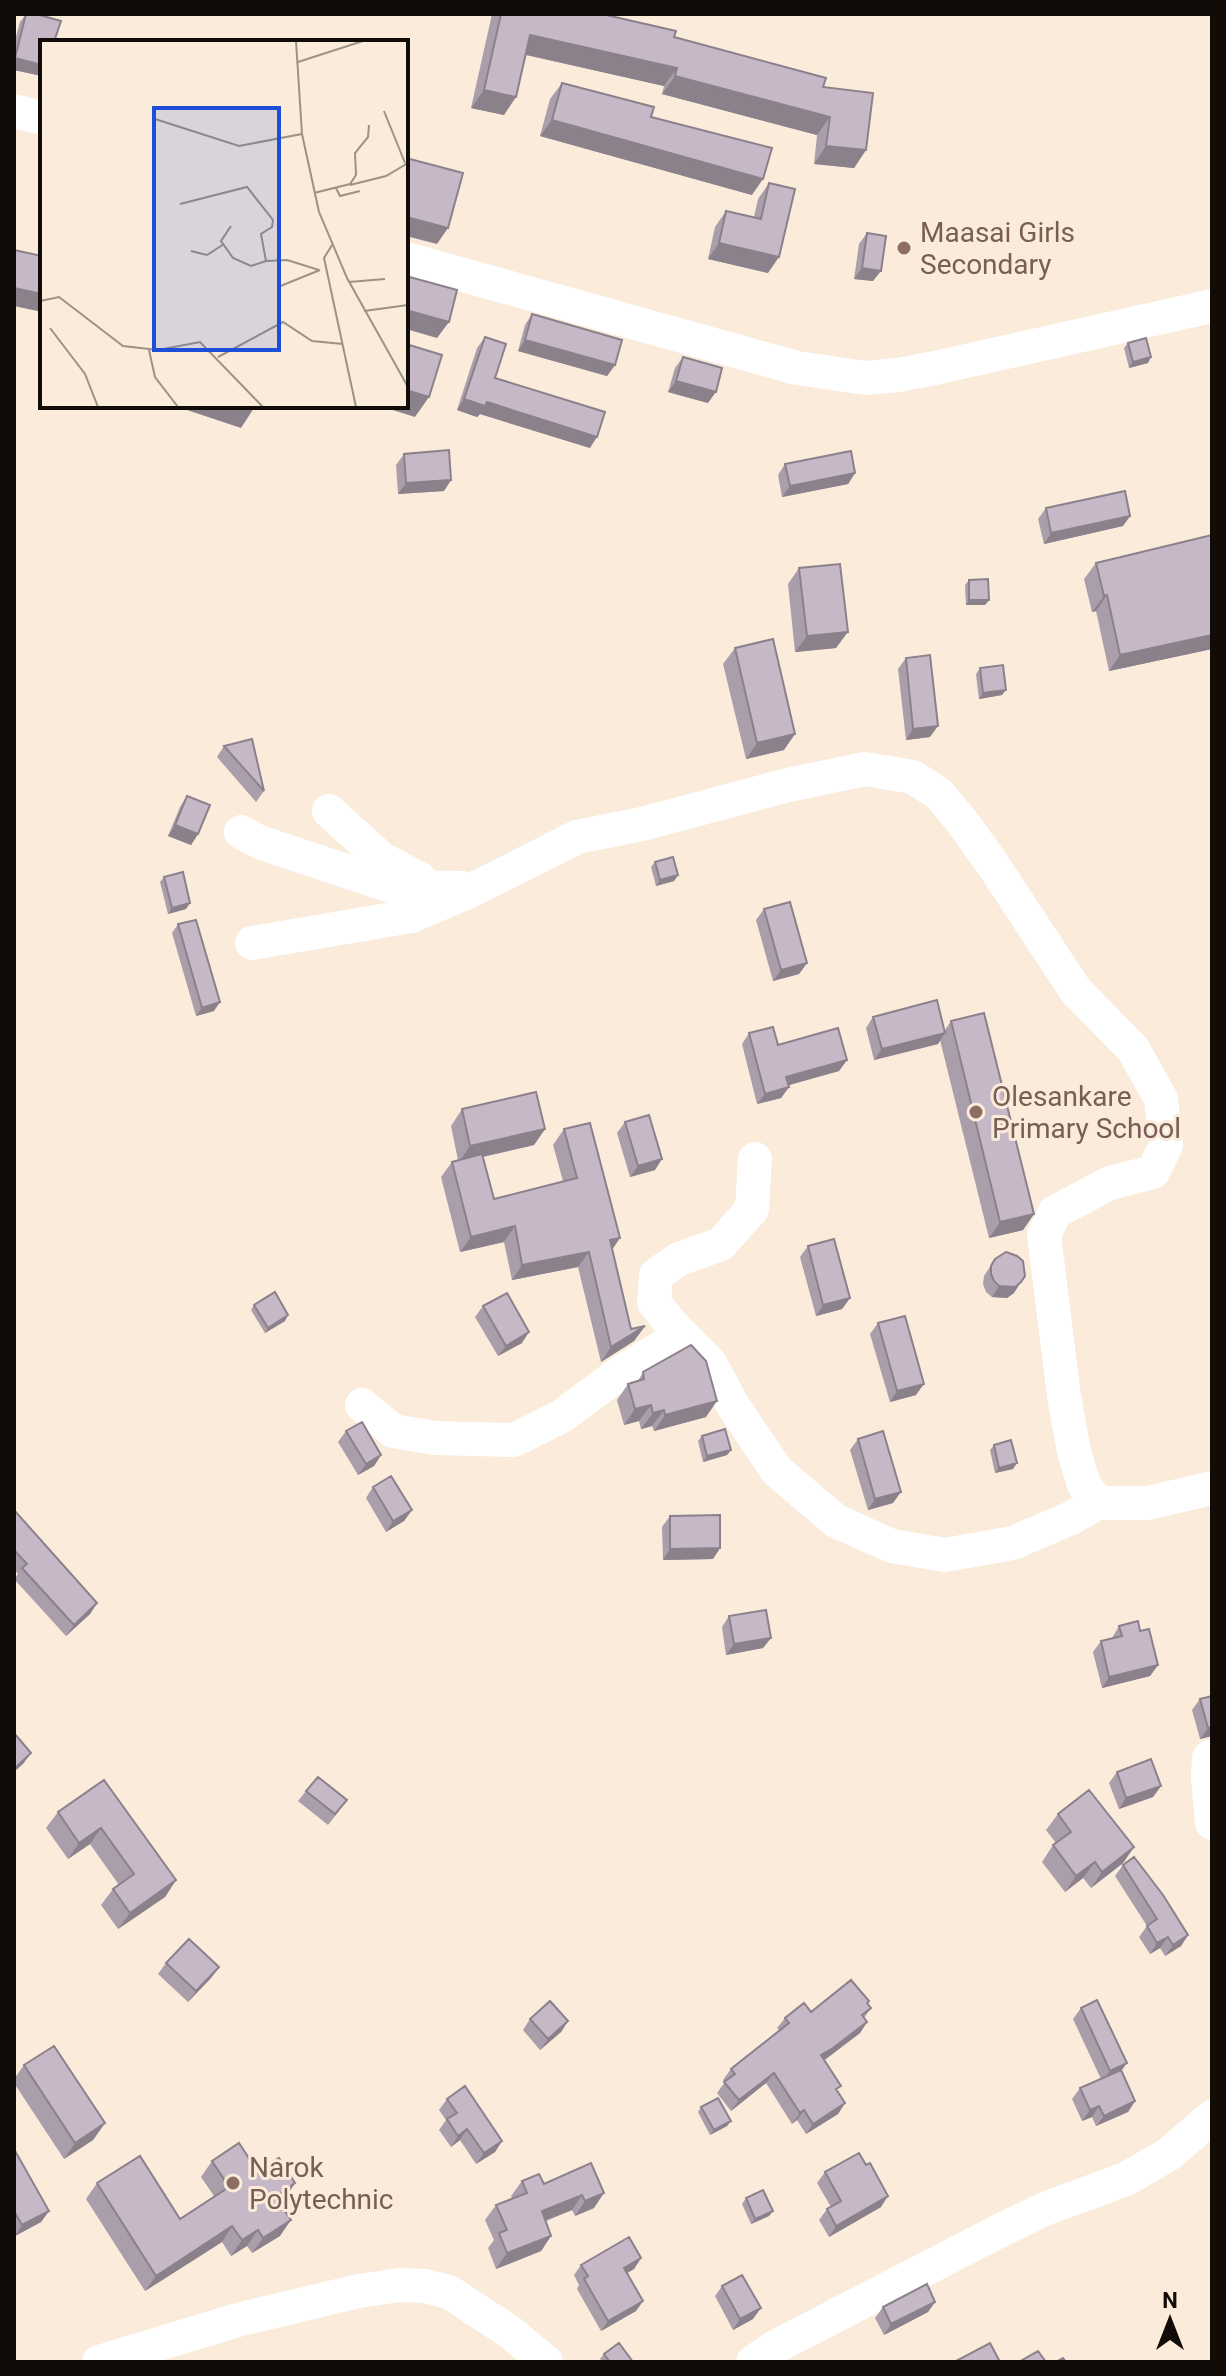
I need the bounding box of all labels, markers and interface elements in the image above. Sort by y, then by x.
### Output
inset map [40,40,408,408]
place label: Maasai Girls Secondary [920,216,1075,281]
marker: Maasai Girls Secondary [895,239,913,257]
place label: Olesankare Primary School [992,1080,1181,1145]
marker: Olesankare Primary School [967,1103,985,1121]
place label: Narok Polytechnic [249,2151,394,2216]
marker: Narok Polytechnic [224,2174,242,2192]
north arrow [1130,2280,1210,2360]
text: N [1162,2288,1178,2313]

